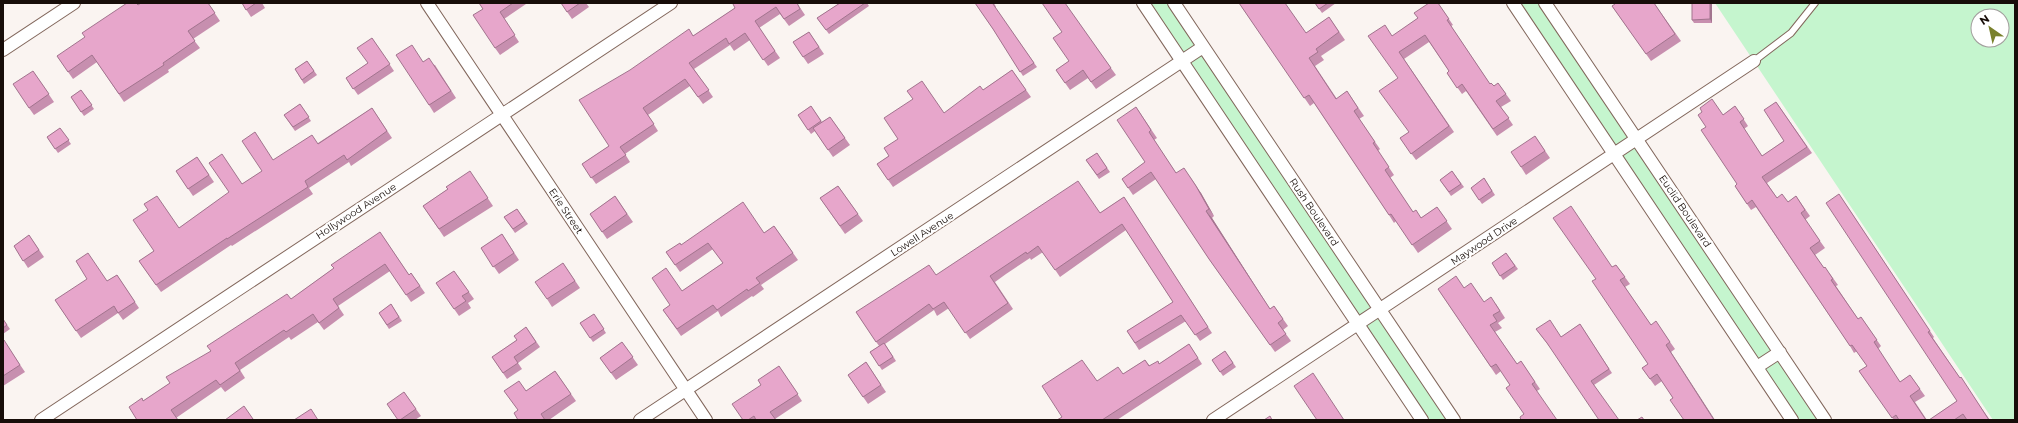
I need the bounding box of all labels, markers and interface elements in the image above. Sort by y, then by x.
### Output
north arrow [1970,8,2010,48]
text: N [1977,11,1992,28]
street label: Euclid Boulevard [1656,172,1714,250]
street label: Rush Boulevard [1286,176,1342,248]
street label: Hollywood Avenue [313,180,399,242]
street label: Erie Street [546,186,586,236]
street label: Lowell Avenue [888,209,956,259]
street label: Maywood Drive [1448,214,1520,268]

